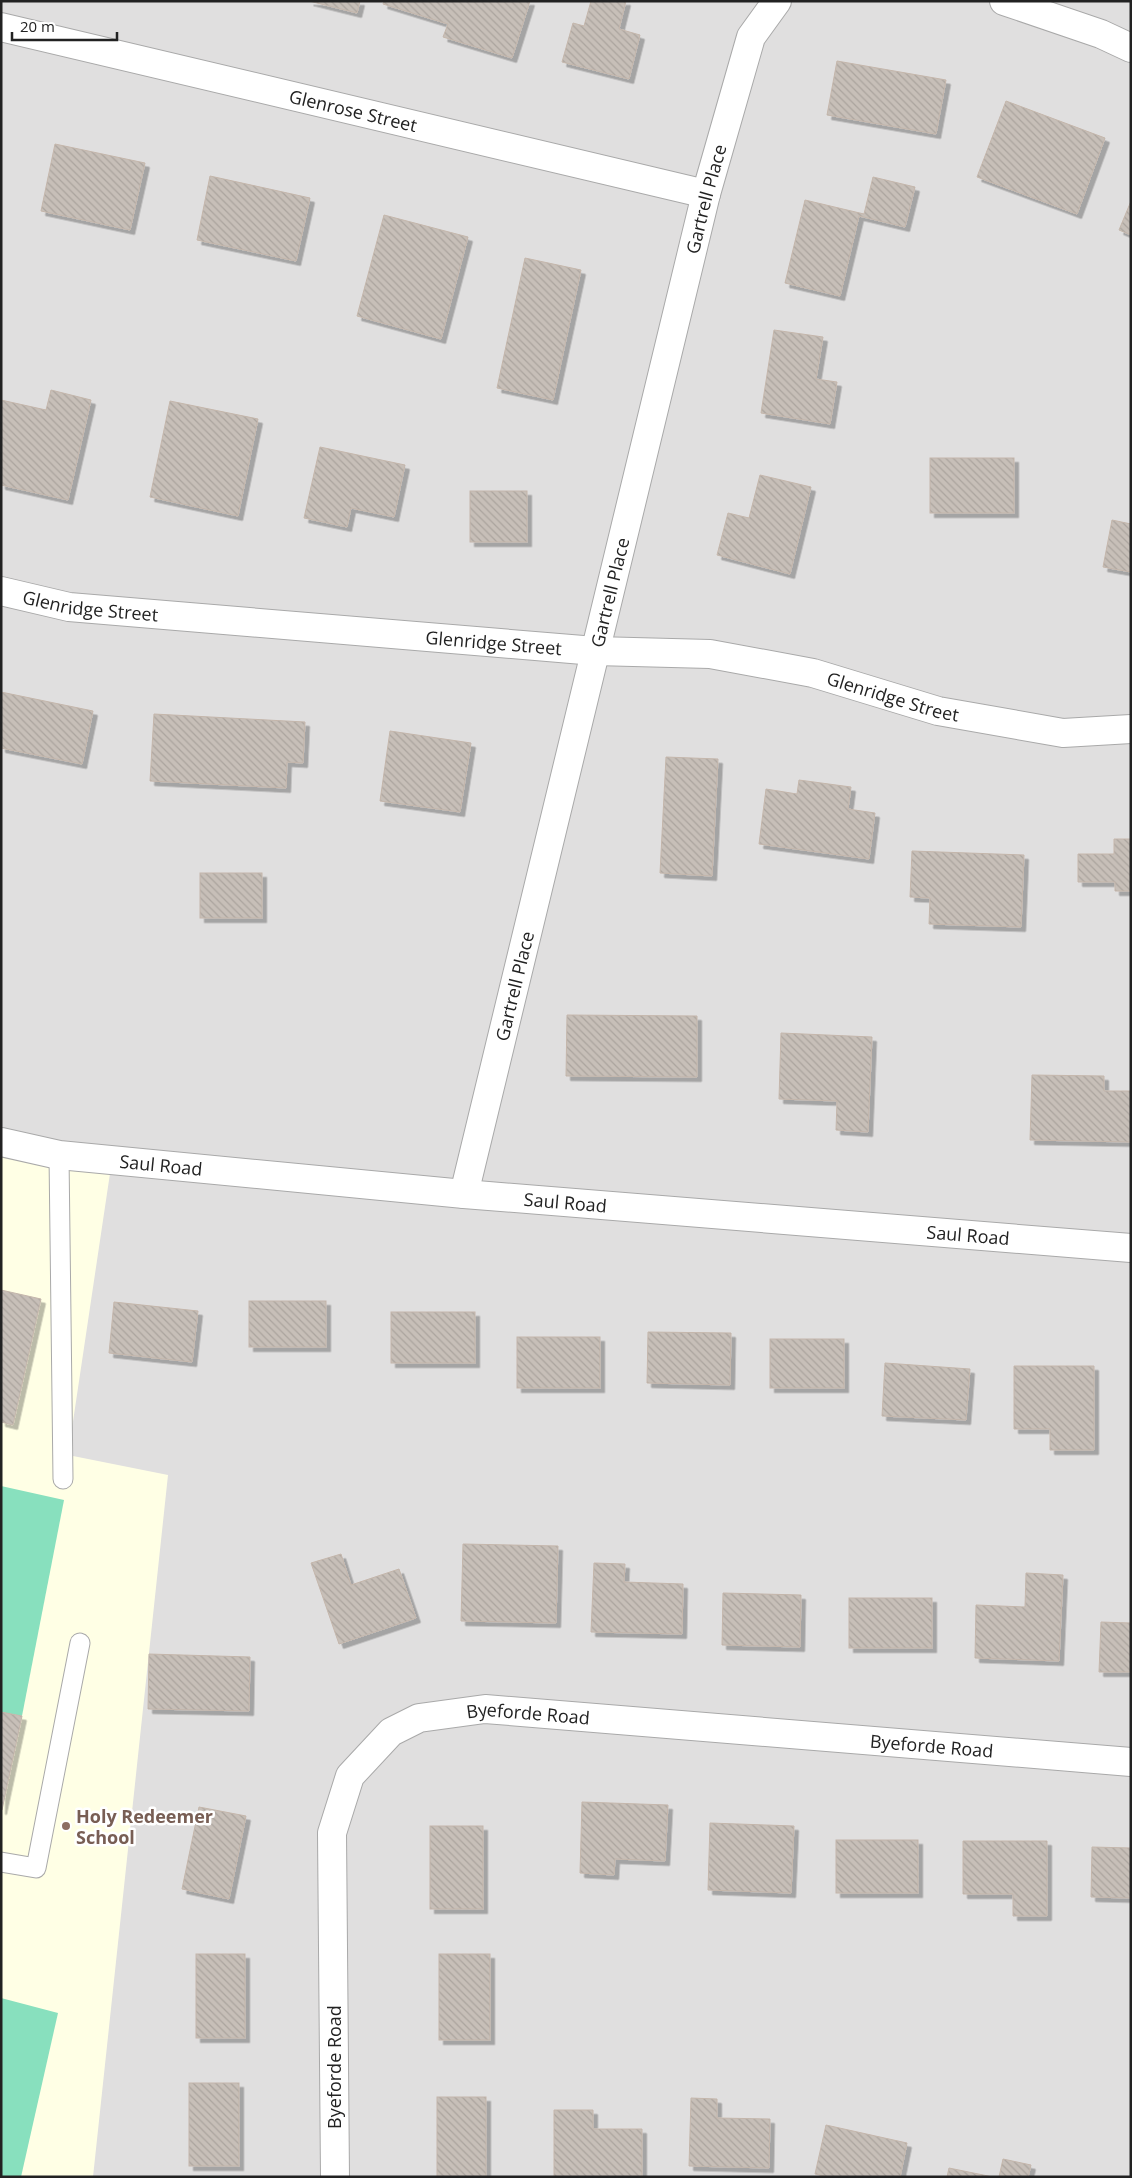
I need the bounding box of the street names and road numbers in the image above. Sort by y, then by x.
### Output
street label: Glenrose Street [287,84,420,137]
street label: Gartrell Place [680,141,732,256]
street label: Gartrell Place [585,535,634,650]
street label: Glenridge Street [20,585,159,626]
street label: Glenridge Street [425,625,563,660]
street label: Glenridge Street [824,666,961,726]
street label: Gartrell Place [489,929,539,1043]
street label: Saul Road [119,1149,204,1181]
street label: Saul Road [523,1187,608,1218]
street label: Saul Road [926,1219,1010,1250]
street label: Byeforde Road [465,1697,591,1730]
street label: Byeforde Road [869,1729,994,1763]
street label: Byeforde Road [322,2005,346,2129]

